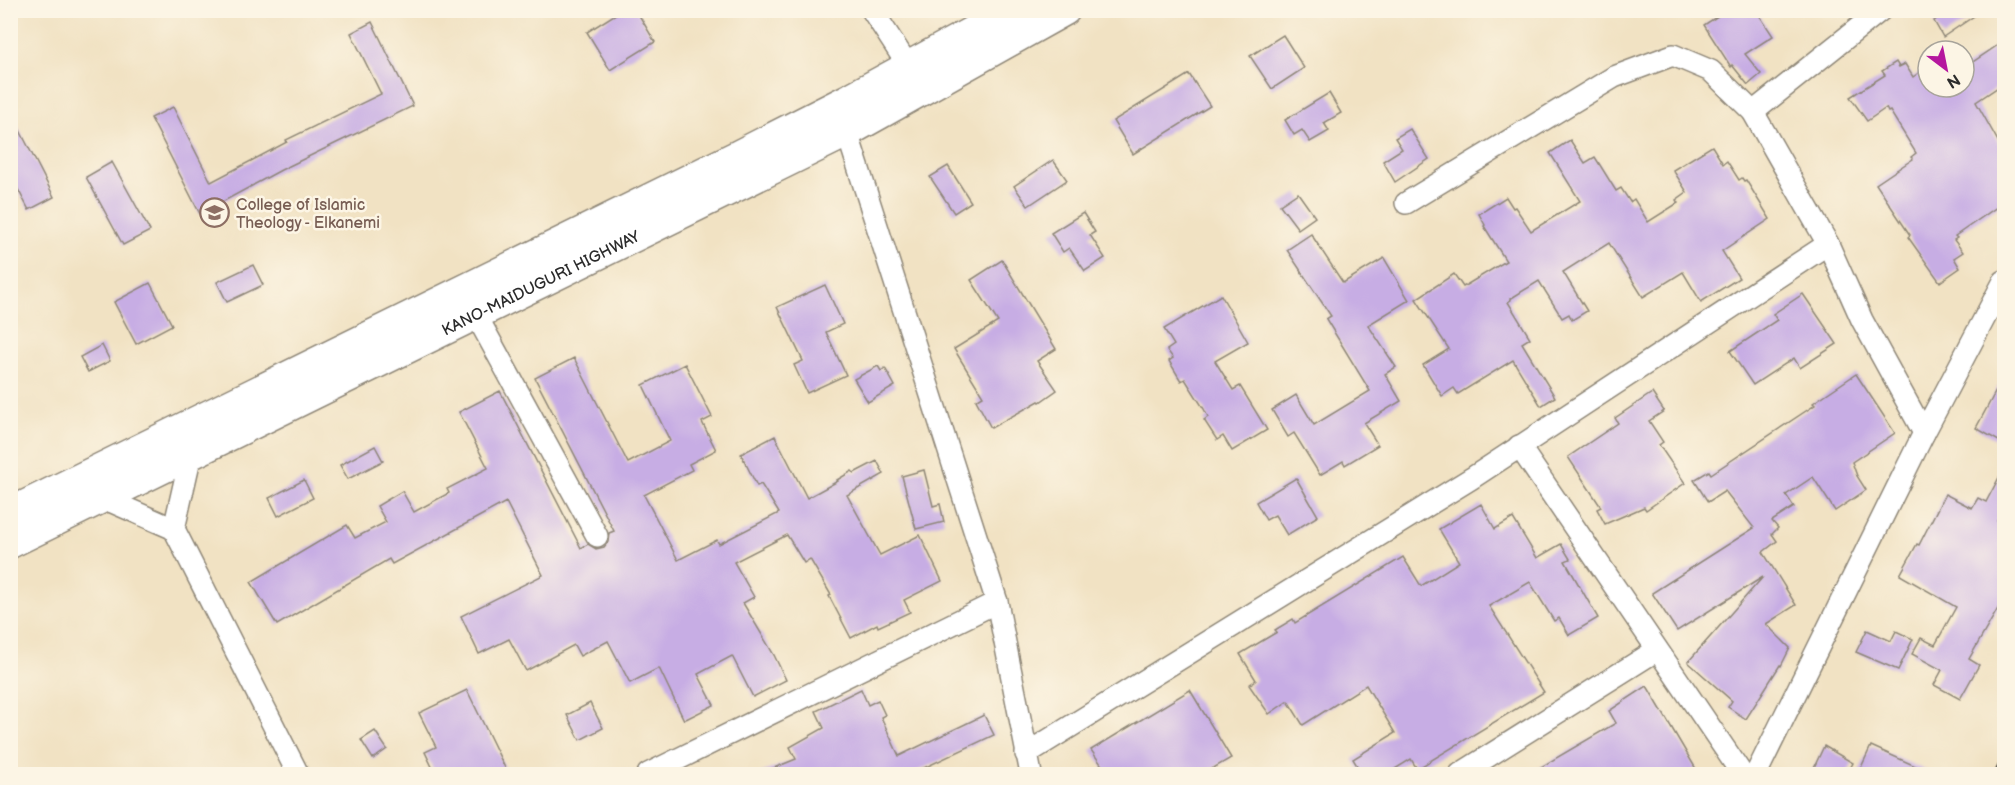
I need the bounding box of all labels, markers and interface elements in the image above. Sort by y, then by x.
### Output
north arrow [1916,39,1976,99]
text: N [1943,69,1963,92]
place label: College of Islamic Theology - Elkanemi [236,196,380,233]
school or university icon: College of Islamic Theology - Elkanemi [199,197,231,229]
street label: KANO-MAIDUGURI HIGHWAY [439,227,644,340]

